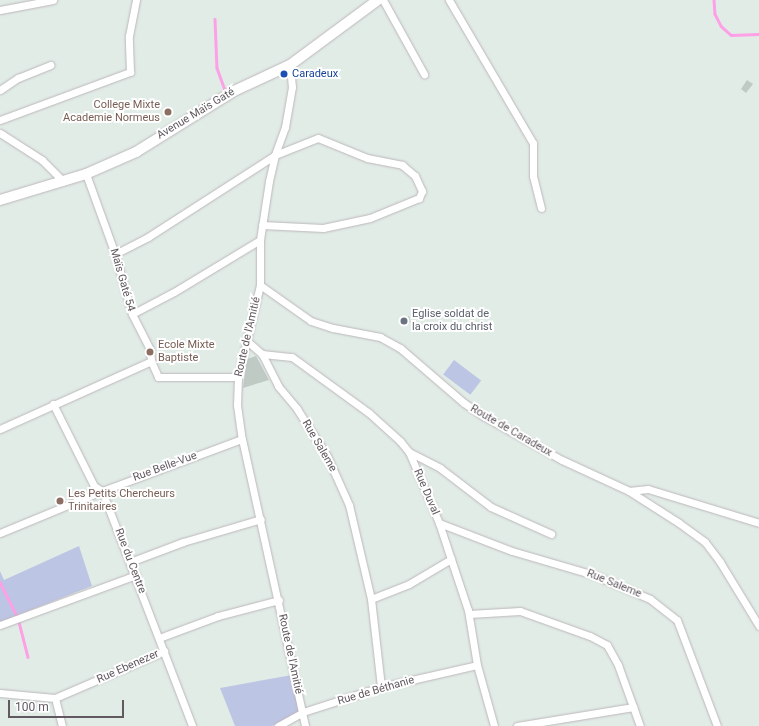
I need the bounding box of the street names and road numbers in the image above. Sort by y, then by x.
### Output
street label: Avenue Maïs Gaté [155,86,237,142]
street label: Maïs Gaté 54 [107,247,137,313]
street label: Route de l'Amitié [232,296,264,378]
street label: Route de Caradeux [468,402,554,460]
street label: Rue Saleme [299,418,339,474]
street label: Rue Belle-Vue [131,449,199,485]
street label: Rue Duval [410,467,442,517]
street label: Rue du Centre [112,527,148,595]
street label: Rue Saleme [585,567,643,601]
street label: Route de l'Amitié [275,613,305,695]
street label: Rue Ebenezer [95,647,161,687]
street label: Rue de Béthanie [336,674,416,708]

